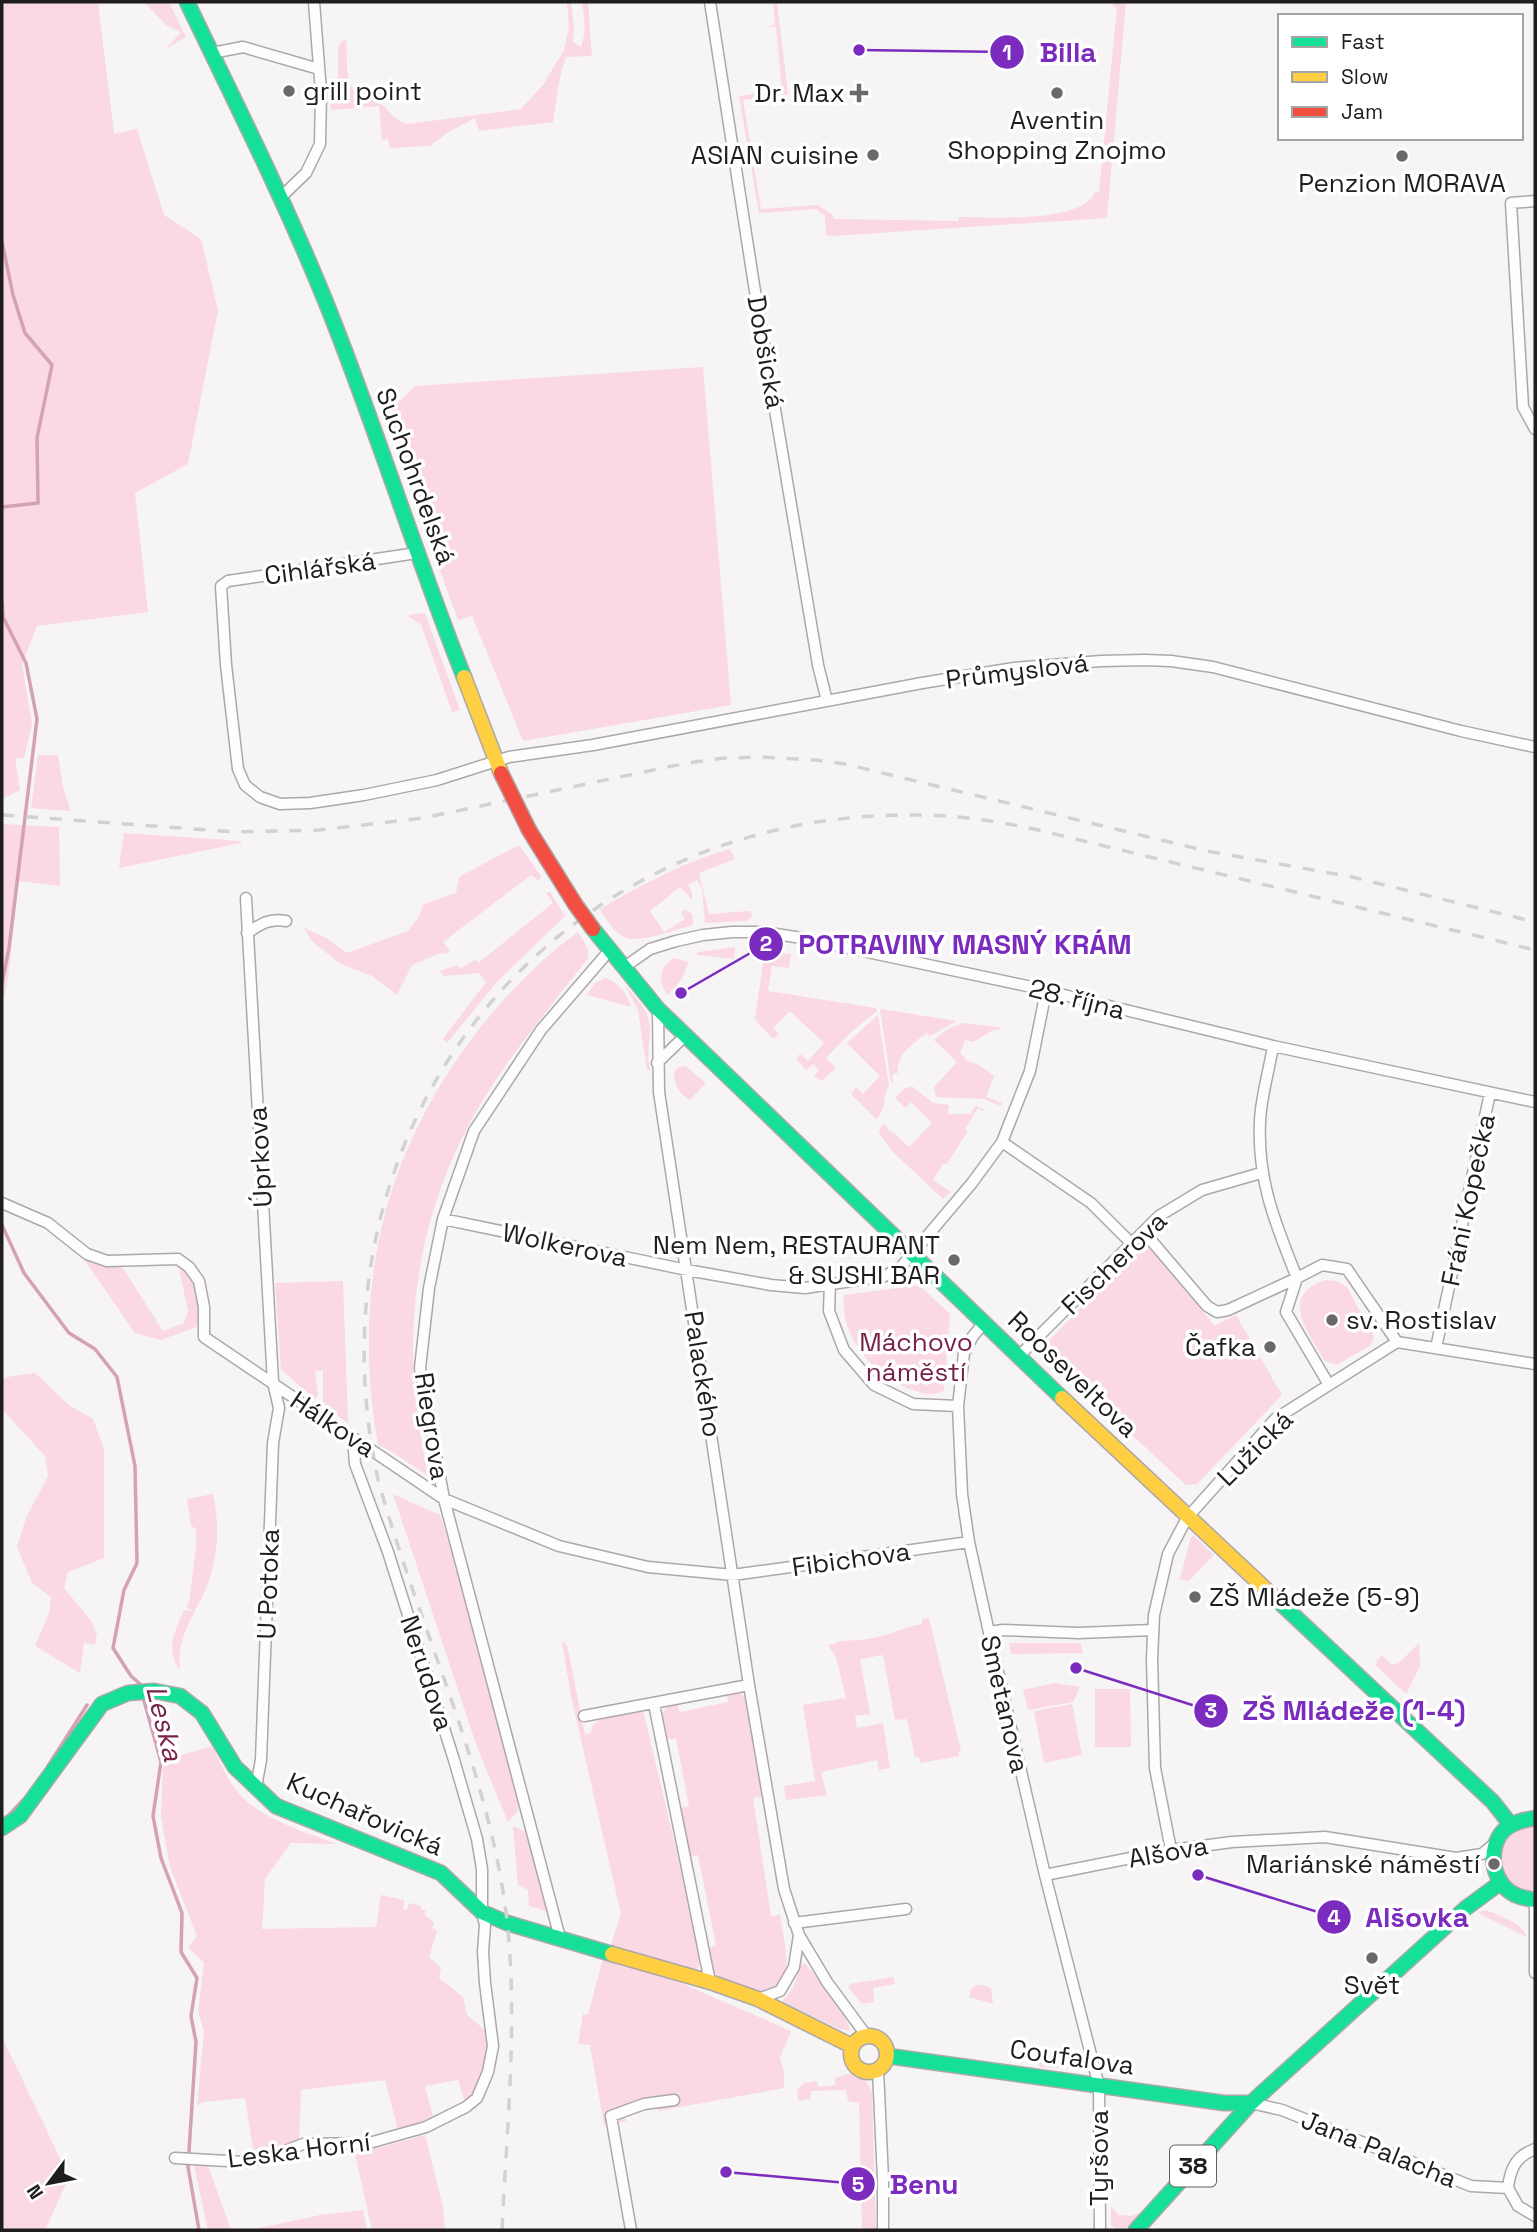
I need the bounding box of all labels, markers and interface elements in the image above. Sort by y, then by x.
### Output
legend [1278,14,1523,140]
callout: Billa [990,28,1110,77]
text: Fast [1341,28,1385,55]
text: Billa [1039,34,1097,70]
text: 1 [1002,39,1012,66]
text: Slow [1341,63,1389,90]
place label: grill point [303,74,422,108]
place label: Dr. Max [754,76,845,110]
marker: grill point [281,83,297,99]
marker: Dr. Max [851,85,867,101]
marker: Aventin Shopping Znojmo [1049,85,1065,101]
text: Jam [1341,98,1383,125]
place label: Aventin Shopping Znojmo [948,103,1166,167]
place label: ASIAN cuisine [691,138,859,172]
marker: ASIAN cuisine [865,147,881,163]
marker: Penzion MORAVA [1394,148,1410,164]
place label: Penzion MORAVA [1298,166,1506,200]
street label: Dobšická [739,293,793,411]
street label: Suchohrdelská [368,383,464,569]
street label: Cihlářská [262,543,378,593]
street label: Průmyslová [944,645,1090,697]
callout: POTRAVINY MASNÝ KRÁM [749,919,1146,968]
text: POTRAVINY MASNÝ KRÁM [798,926,1132,962]
text: 2 [760,930,772,957]
street label: 28. října [1025,971,1129,1027]
street label: Úprkova [240,1106,280,1208]
street label: Fráni Kopečka [1433,1111,1503,1289]
street label: Fischerova [1054,1204,1174,1322]
street label: Wolkerova [499,1215,631,1275]
place label: Nem Nem, RESTAURANT & SUSHI BAR [653,1228,940,1292]
marker: Nem Nem, RESTAURANT & SUSHI BAR [946,1252,962,1268]
street label: Rooseveltova [1001,1303,1145,1445]
place label: sv. Rostislav [1346,1303,1497,1337]
street label: Palackého [676,1308,730,1440]
marker: sv. Rostislav [1324,1312,1340,1328]
park label: Máchovo náměstí [859,1325,973,1389]
place label: Čafka [1185,1330,1256,1364]
marker: Čafka [1262,1339,1278,1355]
street label: Riegrova [407,1370,457,1482]
street label: Hálkova [284,1383,382,1465]
street label: Lužická [1210,1403,1300,1493]
street label: U Potoka [249,1528,287,1640]
street label: Fibichova [790,1534,912,1584]
place label: ZŠ Mládeže (5-9) [1209,1580,1419,1614]
marker: ZŠ Mládeže (5-9) [1187,1589,1203,1605]
street label: Nerudova [392,1611,462,1735]
street label: Smetanova [973,1632,1037,1776]
water label: Leska [138,1681,192,1766]
callout: ZŠ Mládeže (1-4) [1193,1686,1480,1735]
text: ZŠ Mládeže (1-4) [1242,1692,1466,1728]
text: 3 [1205,1697,1217,1724]
street label: Kuchařovická [282,1764,448,1864]
street label: Alšova [1125,1828,1211,1876]
place label: Mariánské náměstí [1246,1847,1481,1881]
marker: Mariánské náměstí [1486,1856,1502,1872]
callout: Alšovka [1316,1893,1483,1942]
text: Alšovka [1365,1899,1469,1935]
text: 4 [1327,1904,1341,1931]
marker: Svět [1364,1950,1380,1966]
place label: Svět [1344,1968,1400,2002]
street label: Coufalova [1008,2031,1136,2083]
street label: Jana Palacha [1296,2102,1462,2196]
street label: Tyršova [1082,2110,1116,2206]
street label: Leska Horní [226,2124,373,2176]
road number: 38 [1170,2146,1216,2186]
north arrow [14,2148,84,2218]
callout: Benu [841,2160,973,2209]
text: Benu [889,2166,959,2202]
text: 5 [852,2171,864,2198]
text: N [21,2180,49,2204]

